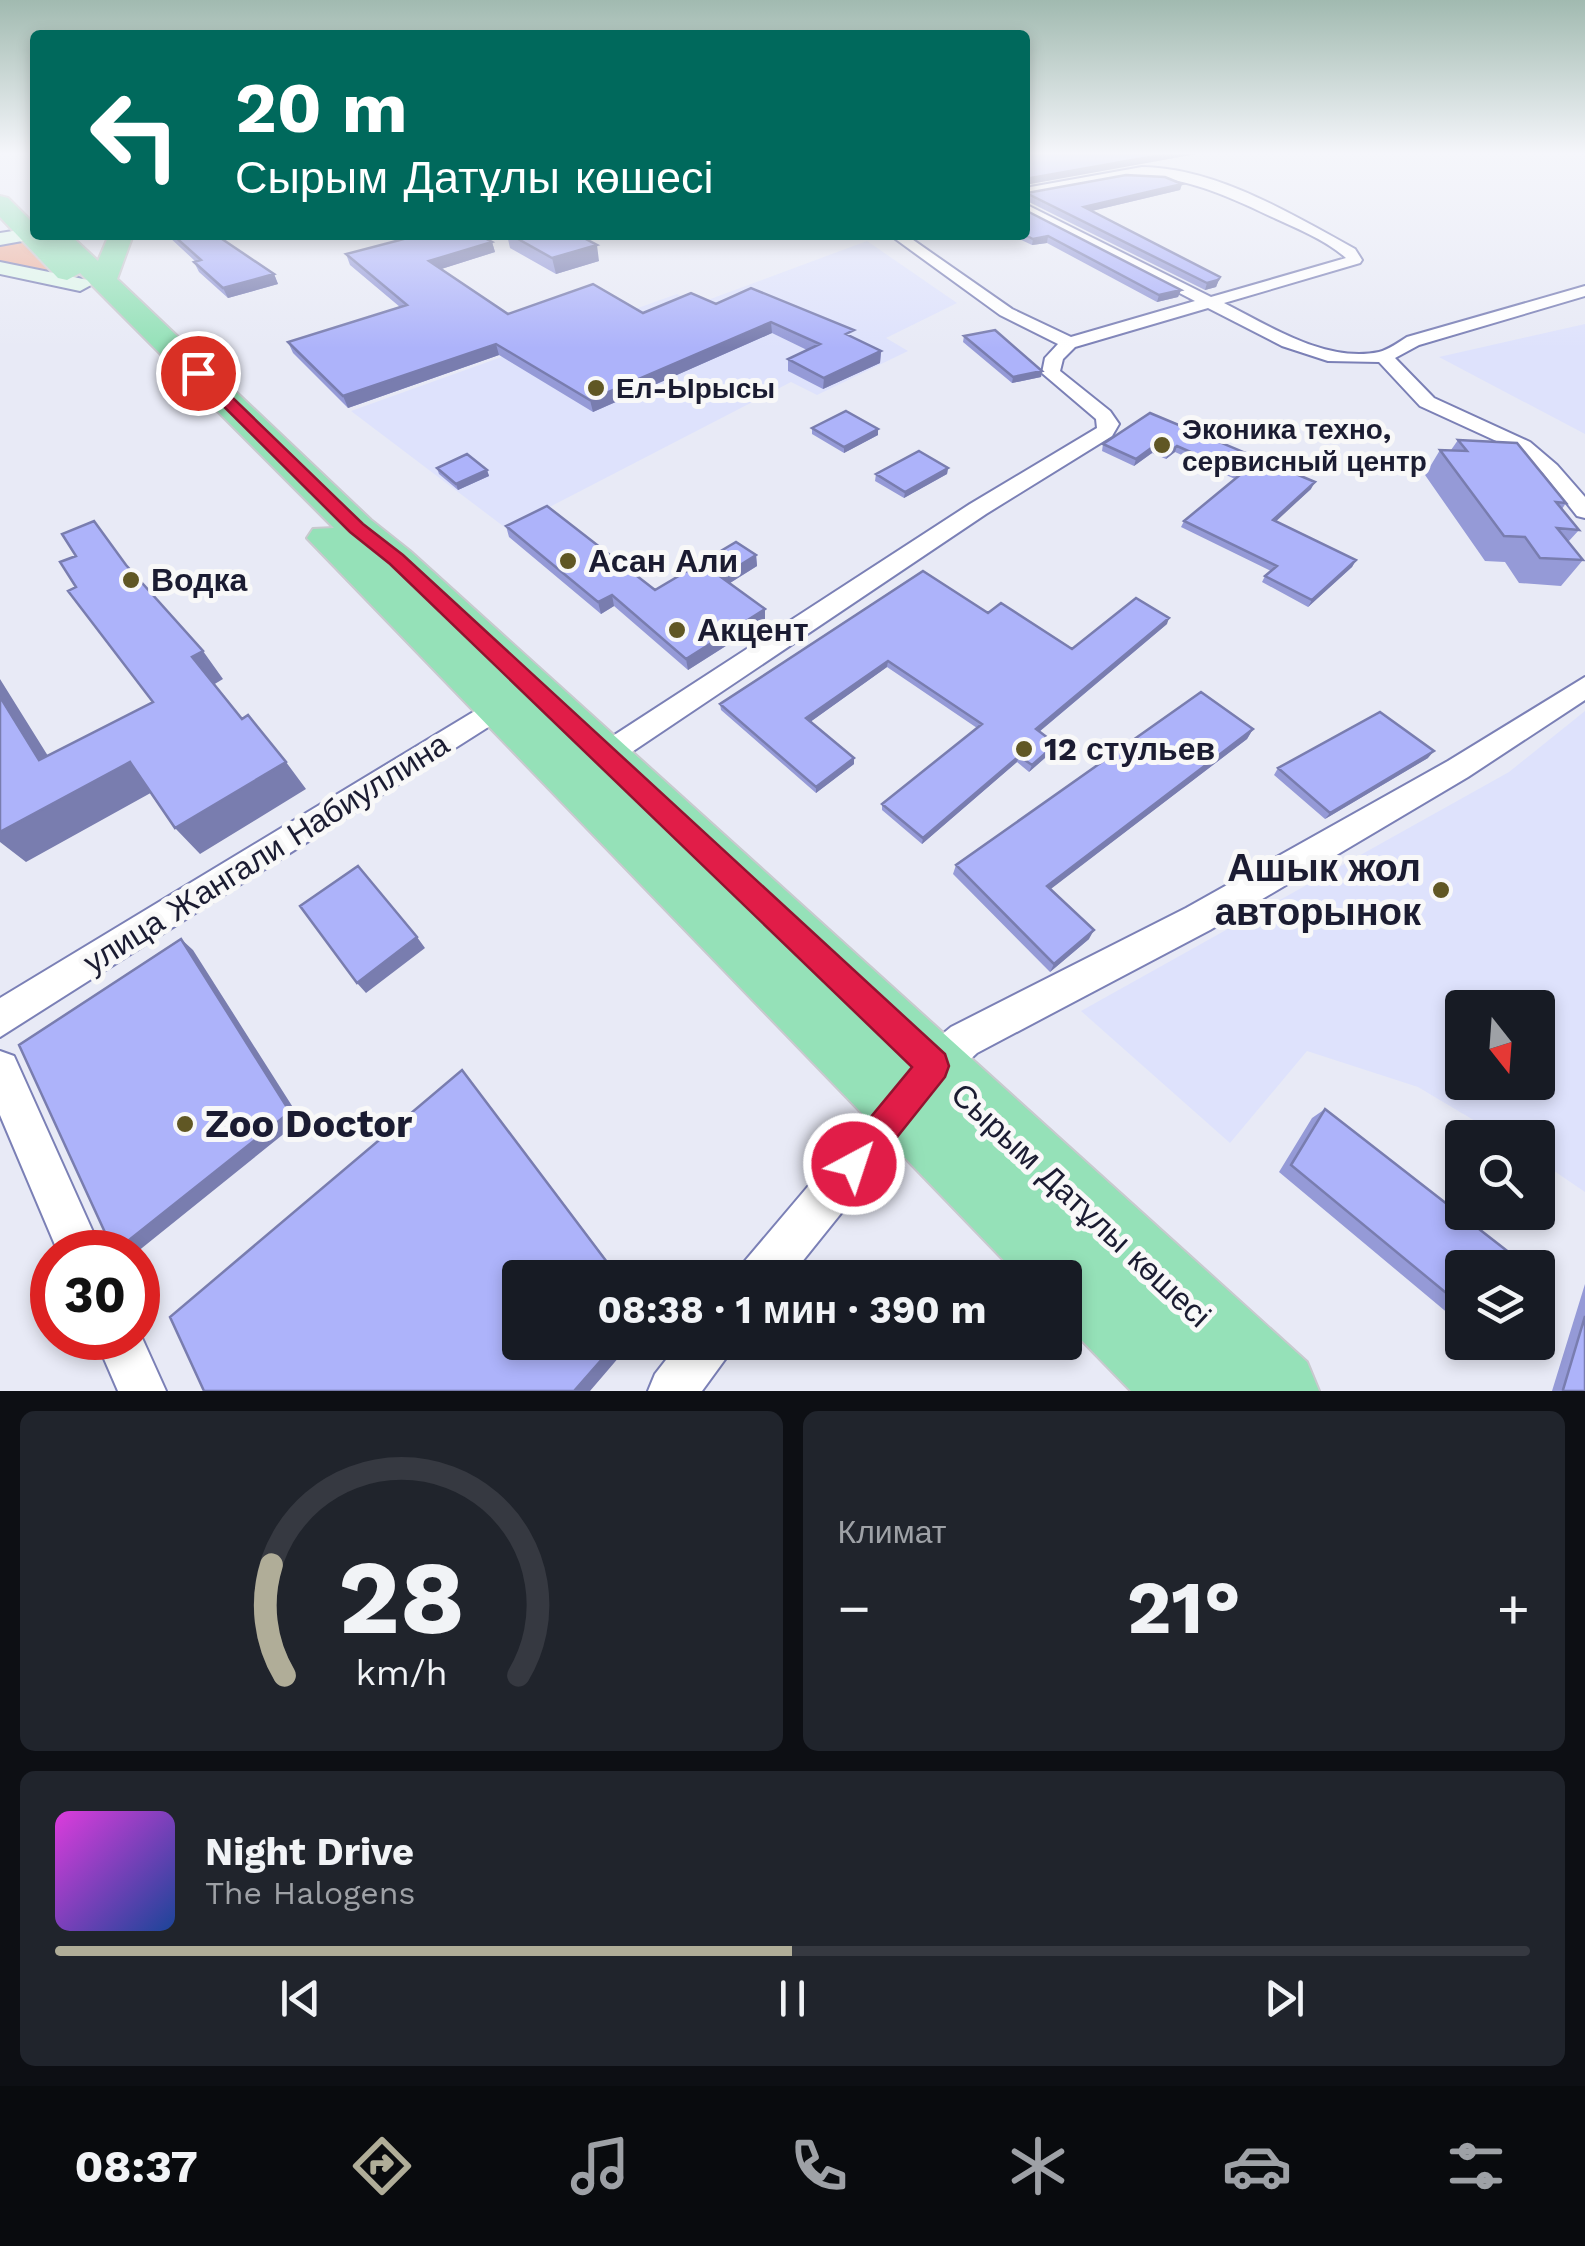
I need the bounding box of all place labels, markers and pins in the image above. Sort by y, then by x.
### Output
pin [156,331,241,416]
place label: Ел-Ырысы [616,372,775,405]
marker: Ел-Ырысы [585,377,607,399]
place label: Эконика техно, сервисный центр [1182,413,1427,478]
marker: Эконика техно, сервисный центр [1151,434,1173,456]
place label: Асан Али [588,542,738,580]
marker: Асан Али [557,550,579,572]
place label: Водка [151,561,248,599]
marker: Водка [120,569,142,591]
place label: Акцент [697,611,809,649]
marker: Акцент [666,619,688,641]
place label: 12 стульев [1044,730,1215,768]
marker: 12 стульев [1013,738,1035,760]
place label: Ашык жол авторынок [1215,846,1422,934]
marker: Ашык жол авторынок [1430,879,1452,901]
place label: Zoo Doctor [205,1102,413,1146]
marker: Zoo Doctor [174,1113,196,1135]

